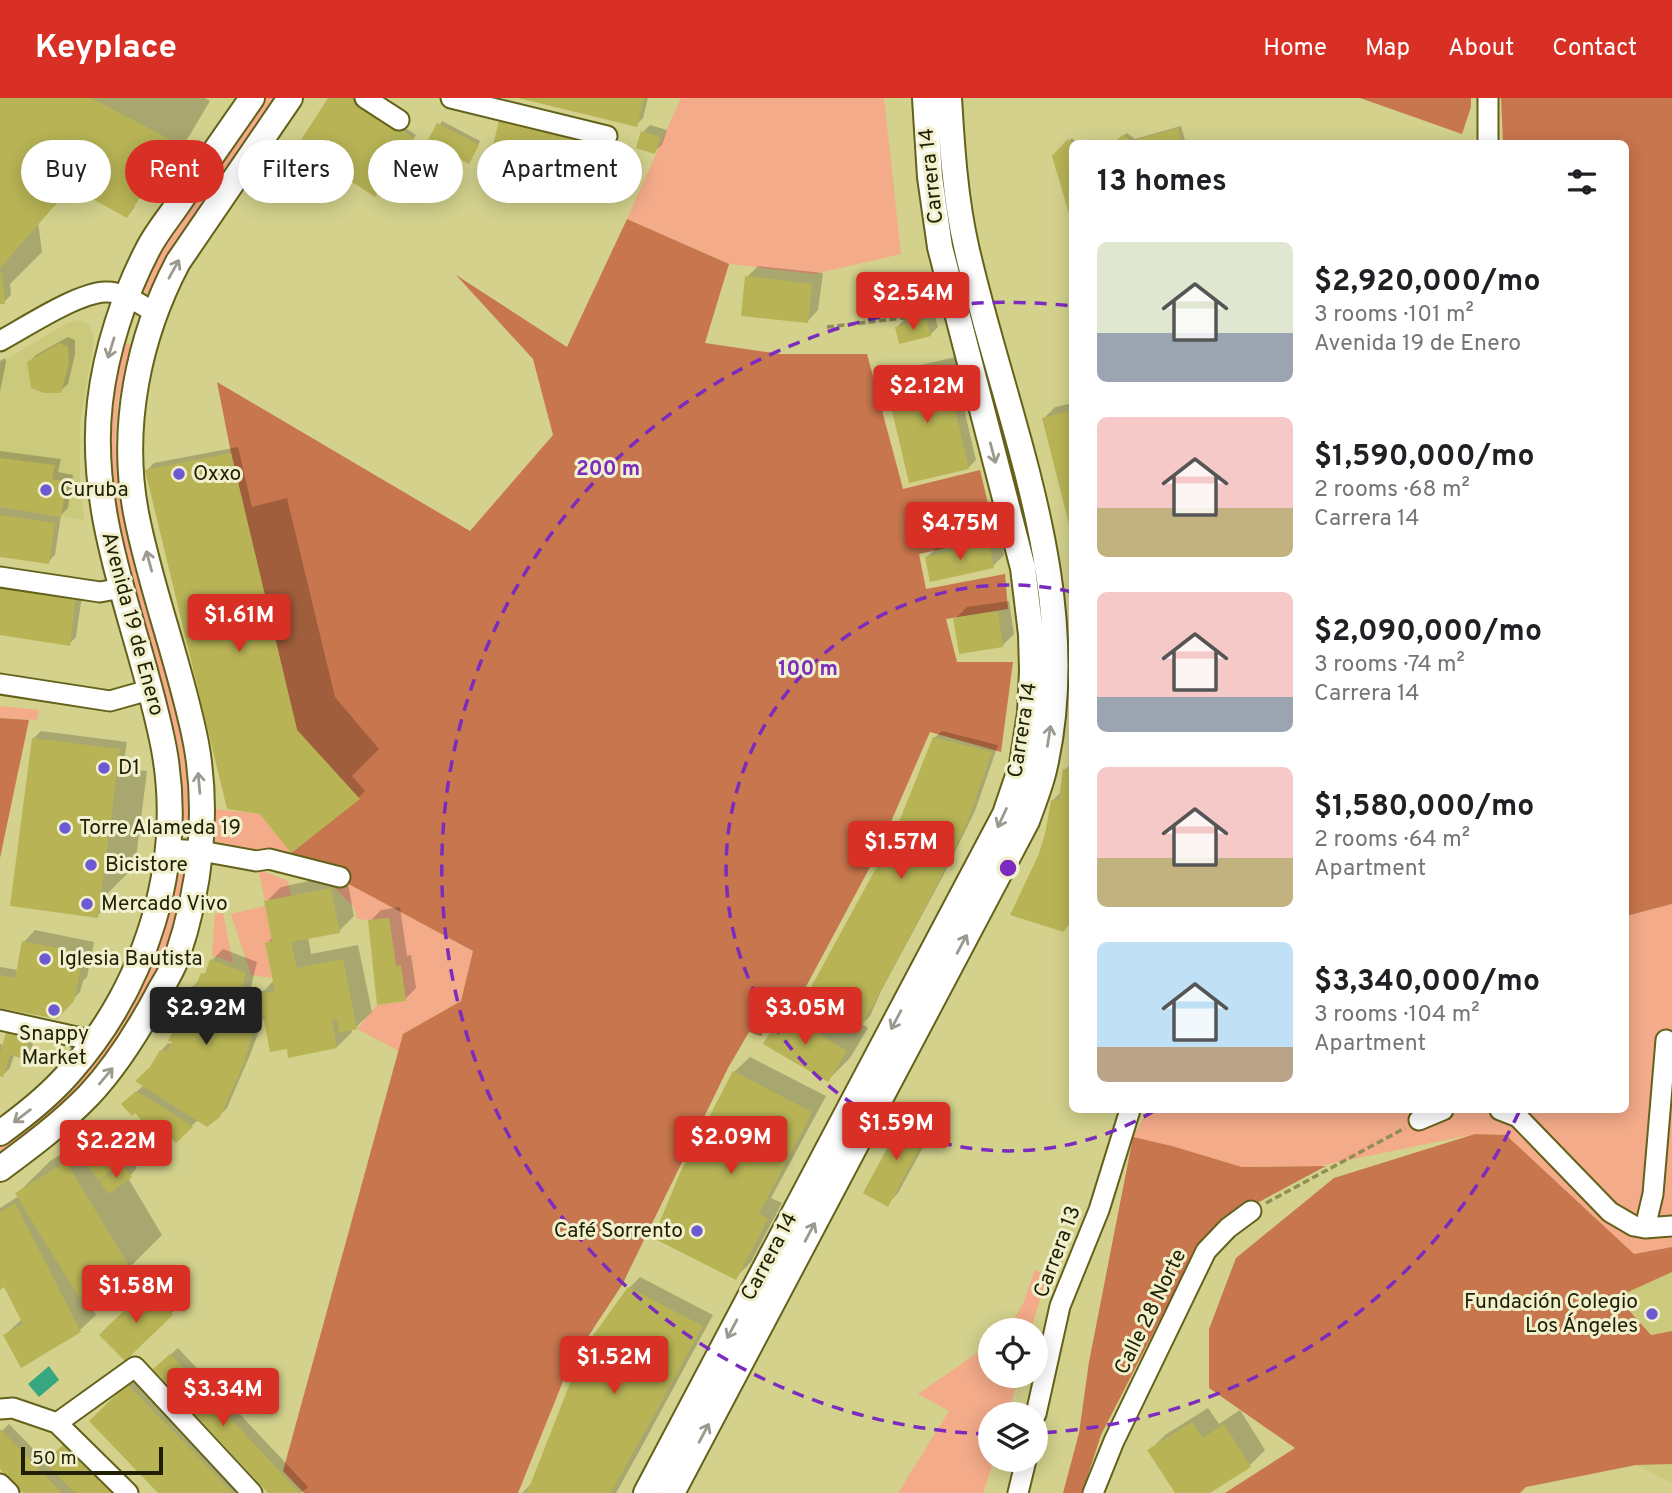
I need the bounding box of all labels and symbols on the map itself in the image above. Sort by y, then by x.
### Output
street label: Carrera 14 [914,127,950,225]
one-way arrow [167,260,181,280]
pin: $2.54M [856,272,970,332]
one-way arrow [104,337,117,359]
pin: $2.12M [870,366,984,425]
one-way arrow [987,441,1000,463]
text: 200 m [576,456,640,483]
place label: Oxxo [193,461,241,488]
marker: Oxxo [171,466,187,482]
place label: Curuba [60,477,128,504]
marker: Curuba [38,482,54,498]
pin: $4.75M [903,503,1017,562]
street label: Avenida 19 de Enero [94,529,170,719]
one-way arrow [142,550,155,573]
pin: $1.61M [182,594,296,654]
text: 100 m [778,656,838,683]
street label: Carrera 14 [1002,680,1044,780]
one-way arrow [1043,725,1056,747]
place label: D1 [118,755,140,782]
marker: D1 [96,760,112,776]
one-way arrow [193,772,206,794]
one-way arrow [995,807,1008,828]
place label: Torre Alameda 19 [79,815,241,842]
marker: Torre Alameda 19 [57,820,73,836]
pin: $1.57M [844,822,958,881]
place label: Bicistore [105,852,188,879]
centre of rings [996,856,1020,880]
marker: Bicistore [83,857,99,873]
place label: Mercado Vivo [101,891,228,918]
marker: Mercado Vivo [79,896,95,912]
one-way arrow [956,934,969,955]
place label: Iglesia Bautista [59,946,203,973]
marker: Iglesia Bautista [37,951,53,967]
pin: $2.92M [149,988,263,1047]
pin: $3.05M [748,988,862,1047]
marker: Snappy Market [46,1002,62,1018]
one-way arrow [889,1009,903,1029]
place label: Snappy Market [19,1021,89,1072]
one-way arrow [98,1067,114,1085]
pin: $1.59M [839,1102,953,1162]
one-way arrow [14,1109,32,1124]
pin: $2.09M [674,1116,788,1176]
pin: $2.22M [59,1121,173,1180]
street label: Carrera 13 [1028,1202,1088,1302]
street label: Carrera 14 [735,1208,805,1306]
place label: Café Sorrento [554,1218,683,1245]
one-way arrow [803,1222,817,1242]
marker: Café Sorrento [689,1223,705,1239]
street label: Calle 28 Norte [1109,1245,1193,1379]
pin: $1.58M [79,1266,193,1325]
place label: Fundación Colegio Los Ángeles [1464,1289,1638,1340]
marker: Fundación Colegio Los Ángeles [1644,1306,1660,1322]
one-way arrow [725,1318,739,1339]
pin: $1.52M [557,1336,671,1396]
pin: $3.34M [166,1368,280,1428]
one-way arrow [697,1423,711,1443]
scale bar [21,1444,163,1476]

